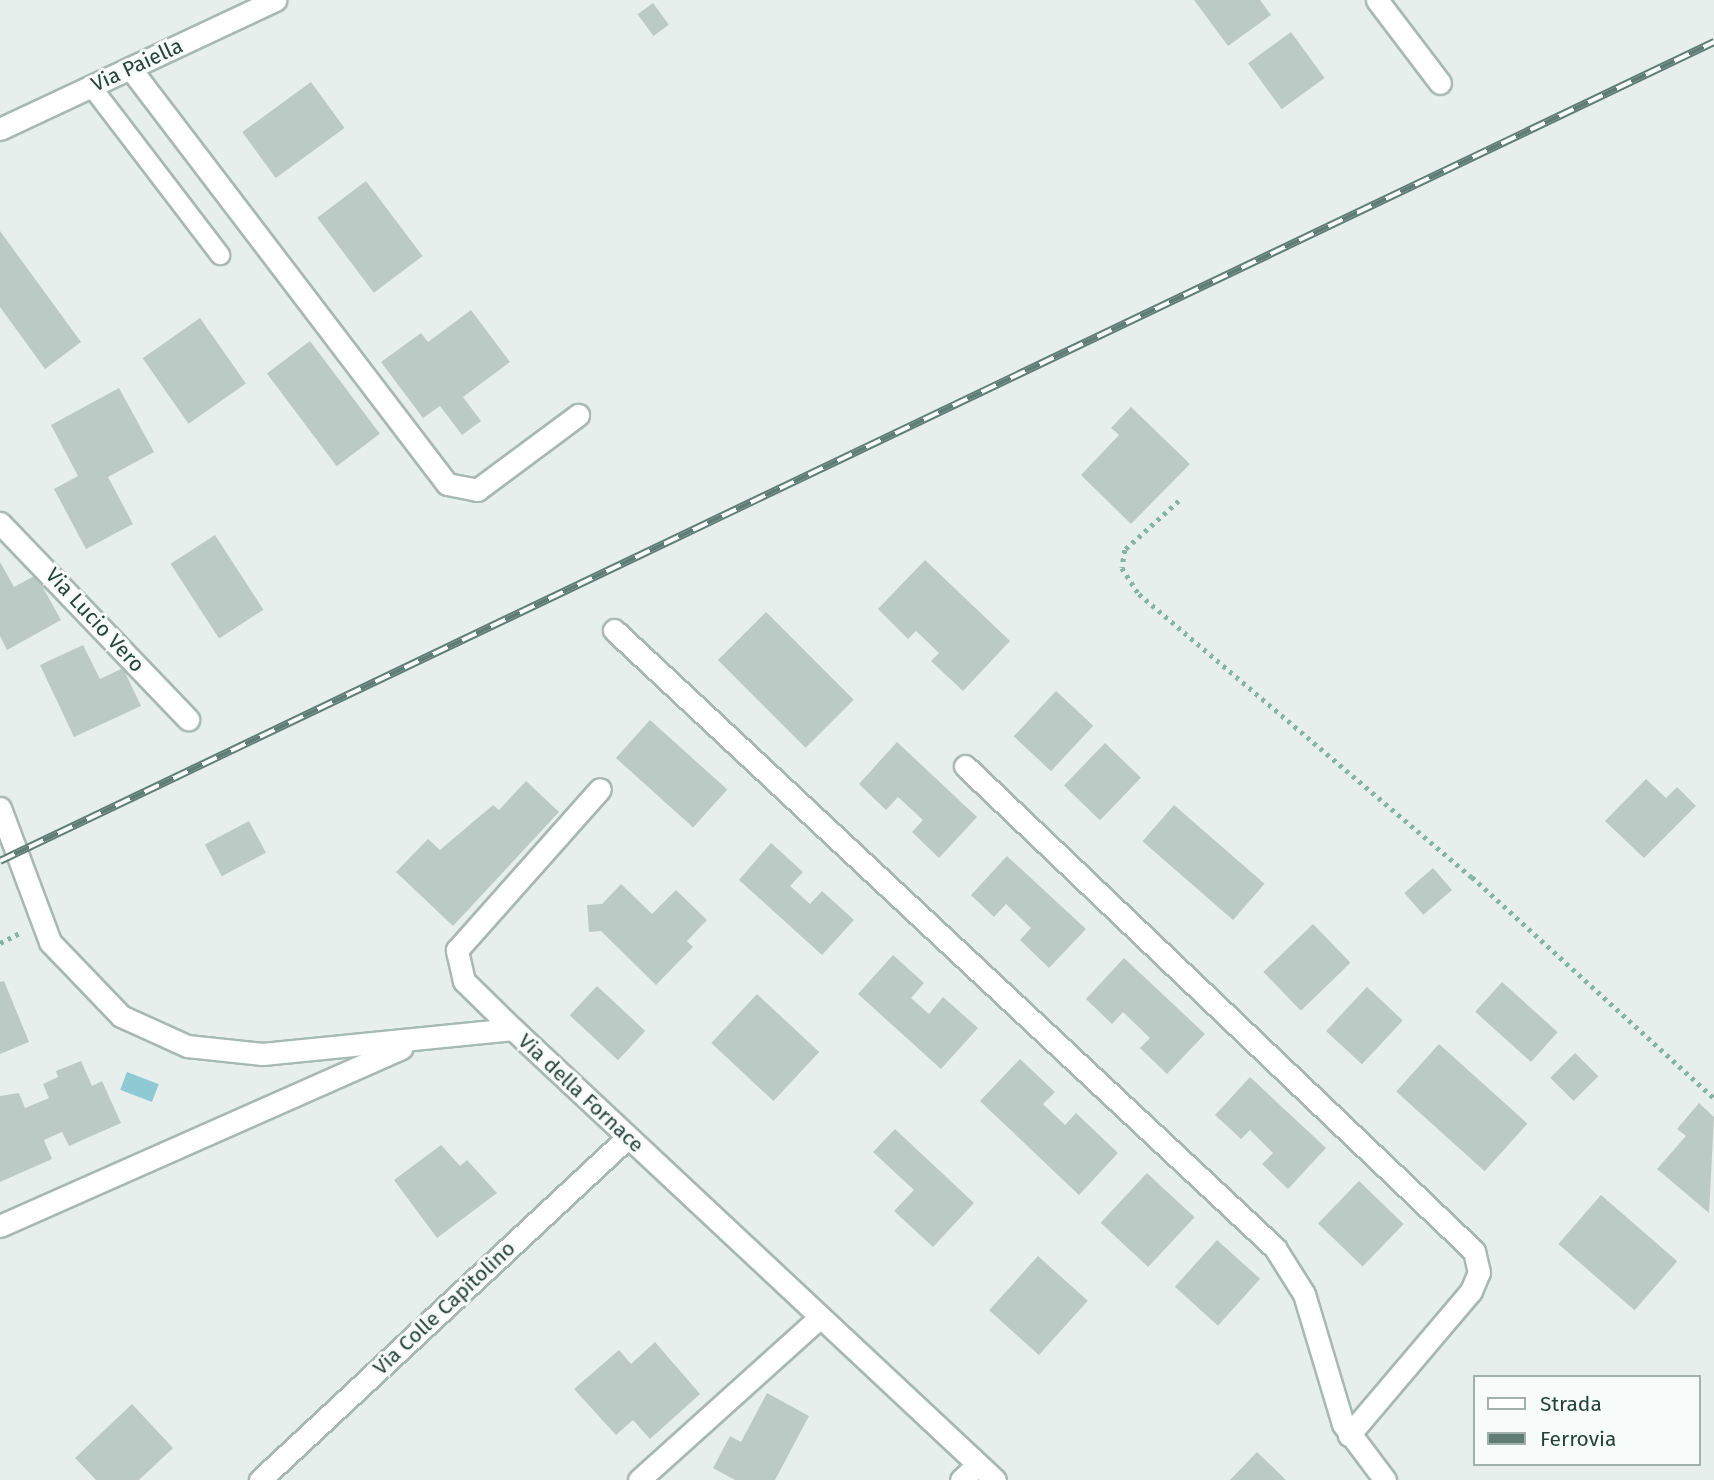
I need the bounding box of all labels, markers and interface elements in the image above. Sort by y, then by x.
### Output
street label: Via Paiella [87,33,187,97]
street label: Via Lucio Vero [40,563,150,677]
street label: Via della Fornace [513,1028,649,1158]
street label: Via Colle Capitolino [368,1236,520,1380]
legend [1472,1375,1700,1466]
text: Strada [1540,1391,1602,1417]
text: Ferrovia [1540,1426,1616,1452]

